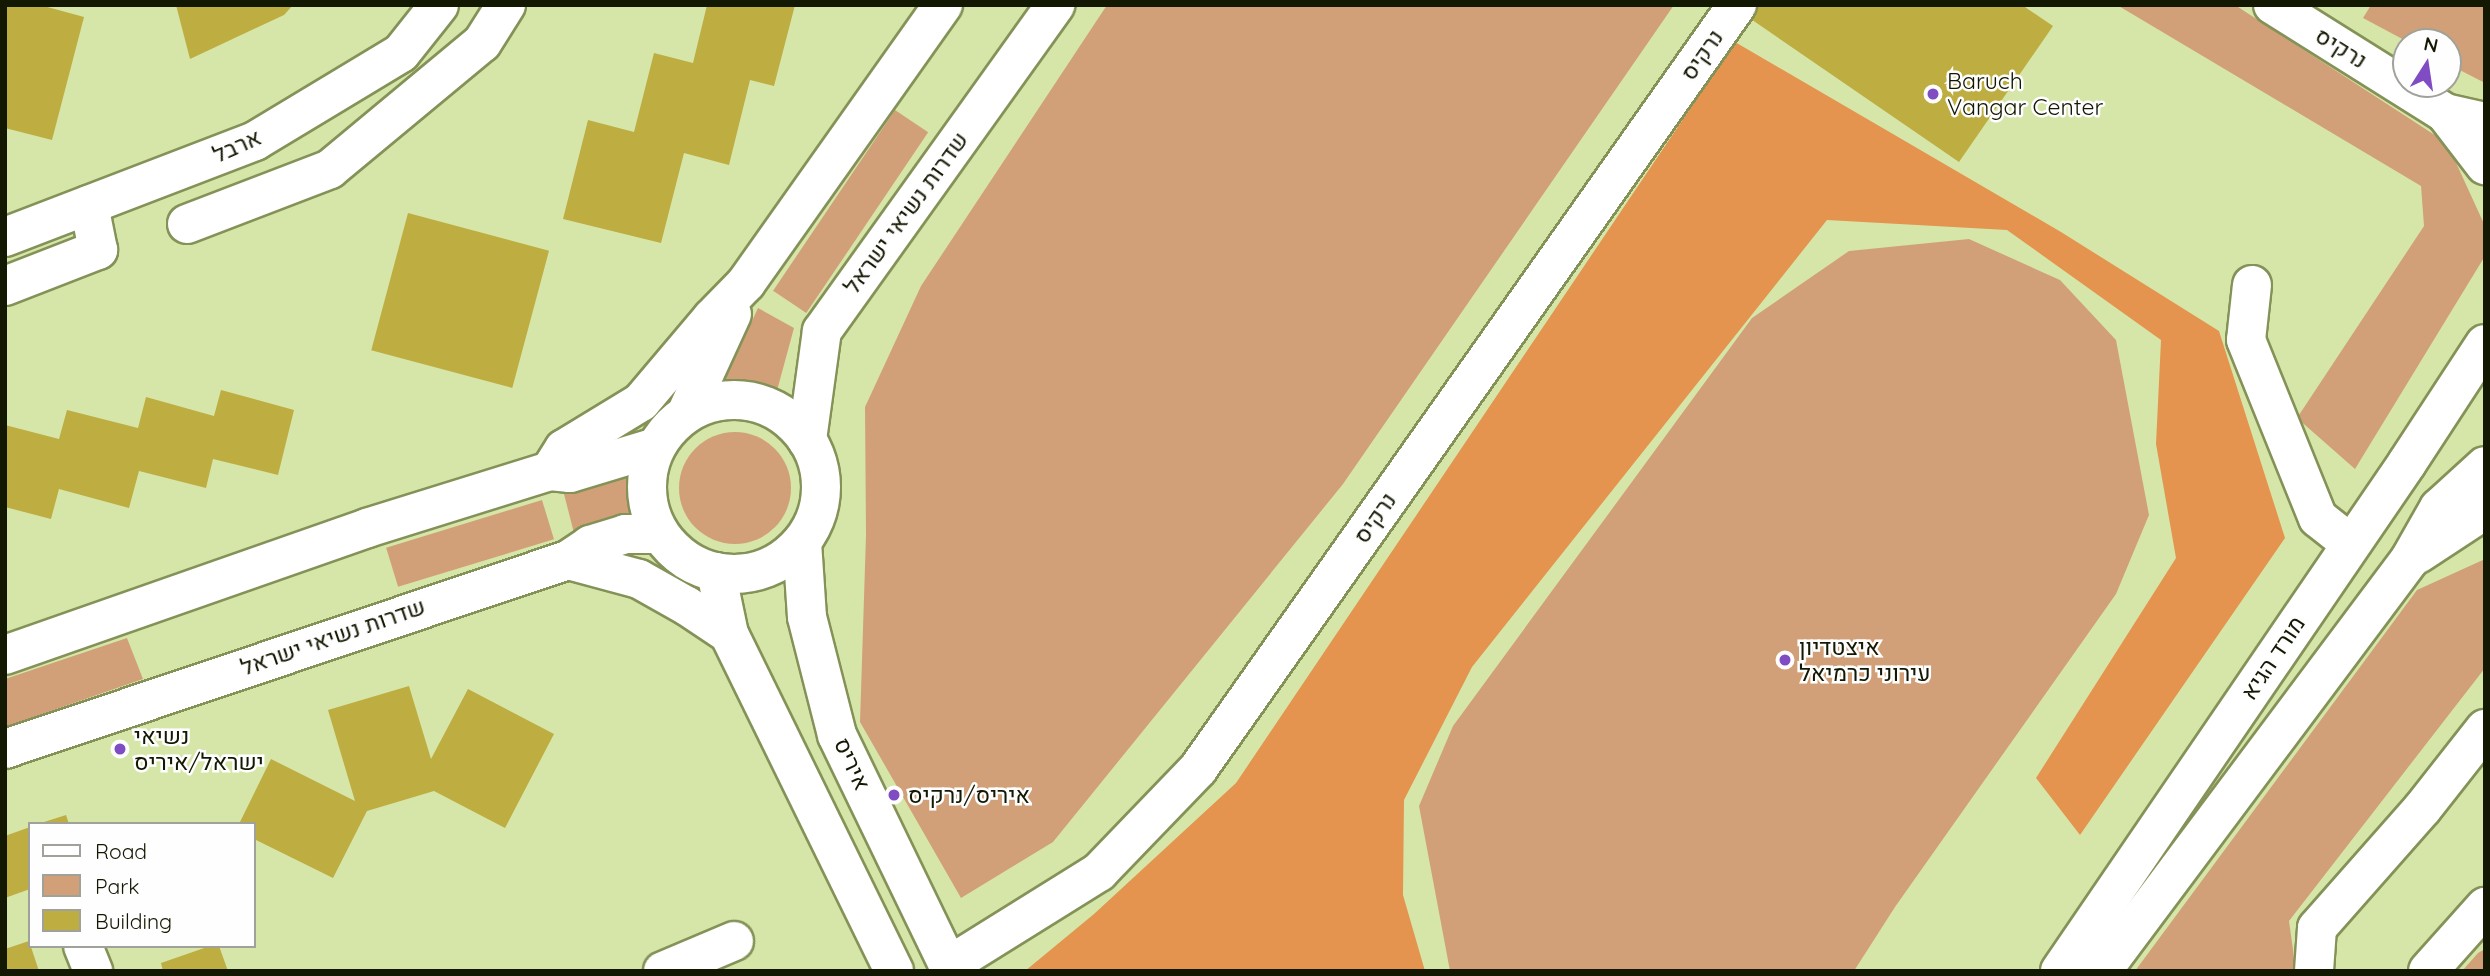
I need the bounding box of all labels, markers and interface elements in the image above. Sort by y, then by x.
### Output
street label: נרקיס [2310,22,2372,74]
street label: נרקיס [1675,24,1729,86]
north arrow [2392,28,2462,98]
text: N [2422,31,2440,58]
place label: Baruch Vangar Center [1947,67,2103,121]
marker: Baruch Vangar Center [1925,86,1941,102]
street label: ארבל [209,123,265,169]
street label: שדרות נשיאי ישראל [838,127,974,299]
street label: נרקיס [1348,487,1402,549]
street label: שדרות נשיאי ישראל [237,592,429,682]
street label: מורד הגיא [2235,611,2311,705]
place label: איצטדיון עירוני כרמיאל [1799,633,1931,687]
marker: איצטדיון עירוני כרמיאל [1777,652,1793,668]
place label: נשיאי ישראל/איריס [134,722,264,776]
street label: איריס [828,733,876,795]
marker: נשיאי ישראל/איריס [112,741,128,757]
place label: איריס/נרקיס [908,781,1030,809]
marker: איריס/נרקיס [886,787,902,803]
legend [28,822,256,948]
text: Road [95,838,147,864]
text: Park [95,873,139,899]
text: Building [95,908,172,934]

